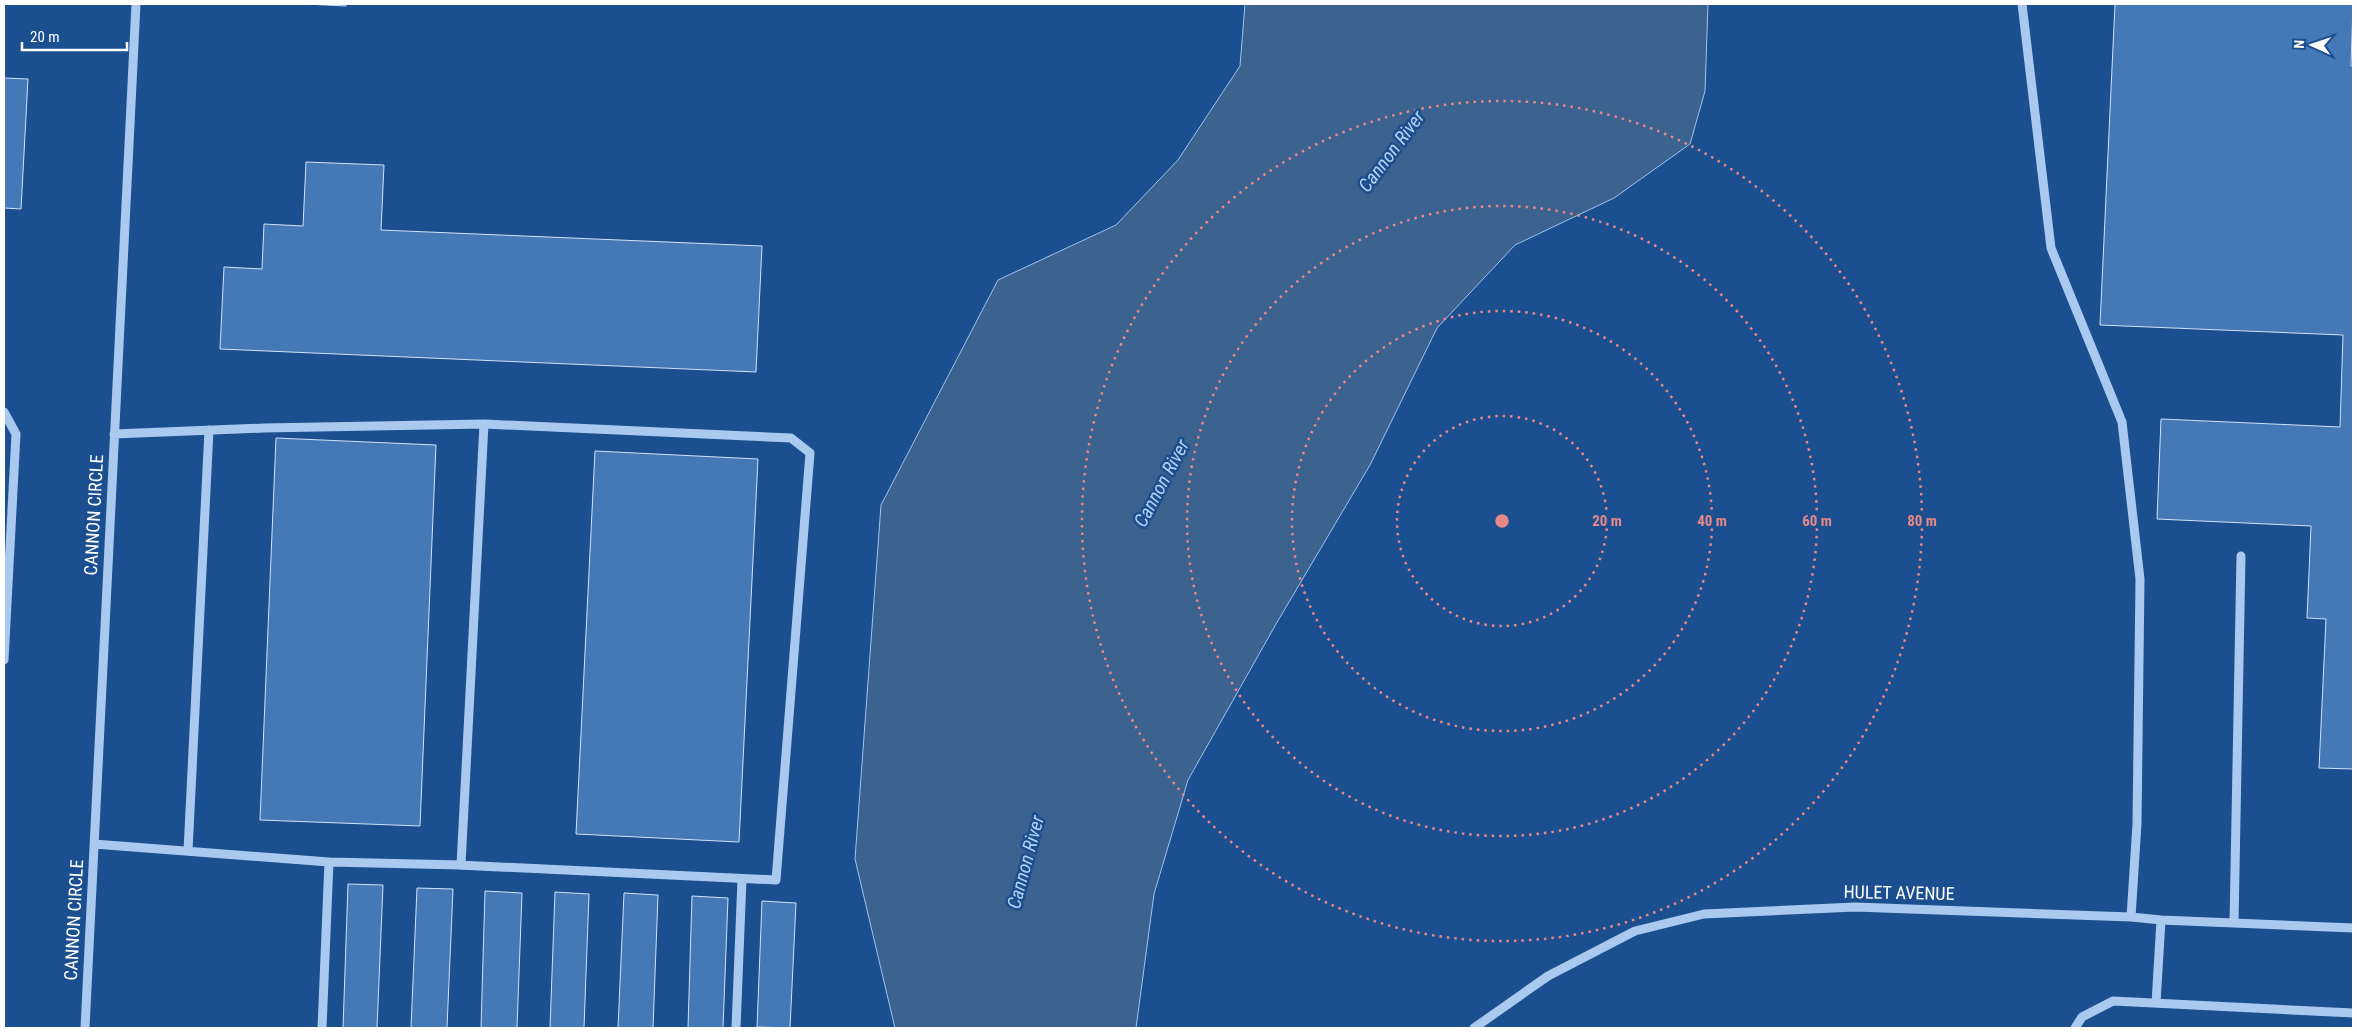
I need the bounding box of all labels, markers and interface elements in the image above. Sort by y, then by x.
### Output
scale bar [22,20,128,52]
north arrow [2287,20,2337,70]
text: 20 m [30,28,60,46]
text: N [2291,40,2307,49]
water label: Cannon River [1353,106,1430,196]
water label: Cannon River [1129,435,1194,531]
street label: CANNON CIRCLE [80,454,107,576]
centre of rings [1493,512,1511,530]
text: 20 m [1592,512,1622,530]
text: 40 m [1697,512,1727,530]
text: 60 m [1802,512,1832,530]
text: 80 m [1907,512,1937,530]
water label: Cannon River [1002,813,1049,911]
street label: CANNON CIRCLE [60,859,87,981]
street label: HULET AVENUE [1843,881,1955,904]

